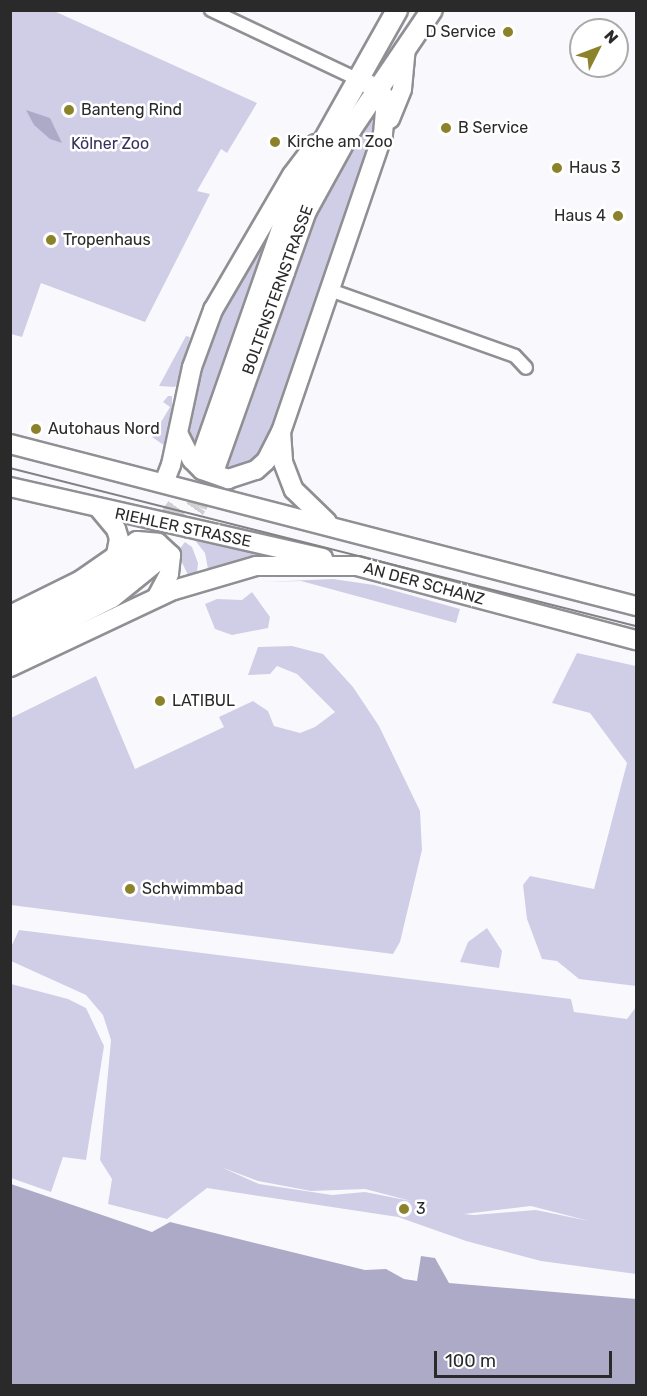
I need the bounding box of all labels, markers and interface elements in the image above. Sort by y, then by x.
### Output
north arrow [569,18,629,78]
place label: D Service [426,22,496,42]
marker: D Service [501,25,515,39]
text: N [600,26,622,48]
place label: Banteng Rind [81,100,182,120]
marker: Banteng Rind [62,103,76,117]
place label: B Service [458,118,528,138]
marker: B Service [439,121,453,135]
place label: Kirche am Zoo [287,132,393,152]
park label: Kölner Zoo [71,134,149,154]
marker: Kirche am Zoo [268,135,282,149]
place label: Haus 3 [569,158,621,178]
marker: Haus 3 [550,161,564,175]
street label: BOLTENSTERNSTRASSE [238,203,318,377]
place label: Haus 4 [554,206,606,226]
marker: Haus 4 [611,209,625,223]
place label: Tropenhaus [63,230,151,250]
marker: Tropenhaus [44,233,58,247]
place label: Autohaus Nord [48,419,160,439]
marker: Autohaus Nord [29,422,43,436]
street label: RIEHLER STRASSE [113,504,253,552]
street label: AN DER SCHANZ [361,559,487,609]
place label: LATIBUL [172,691,235,711]
marker: LATIBUL [153,694,167,708]
place label: Schwimmbad [142,879,243,899]
marker: Schwimmbad [123,882,137,896]
place label: 3 [416,1199,426,1219]
marker: 3 [397,1202,411,1216]
scale bar [437,1339,616,1377]
text: 100 m [445,1350,496,1372]

